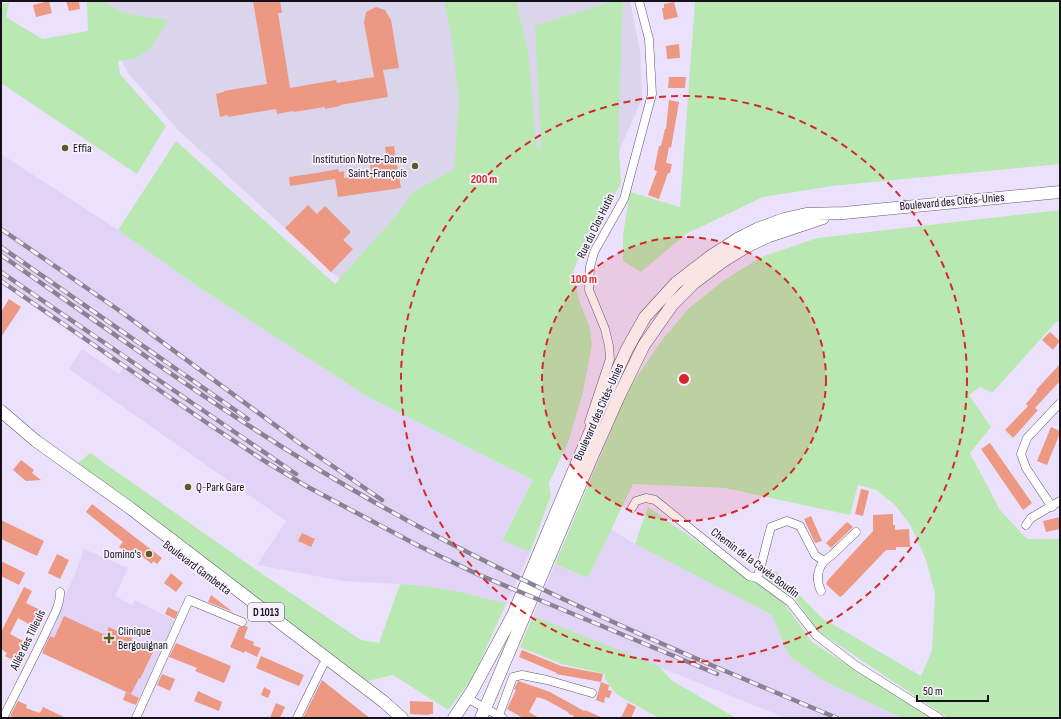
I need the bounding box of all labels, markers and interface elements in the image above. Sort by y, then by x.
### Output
place label: Effia [73,141,92,156]
marker: Effia [60,143,70,153]
place label: Institution Notre‐Dame Saint‐François [313,152,407,181]
marker: Institution Notre‐Dame Saint‐François [410,161,420,171]
text: 200 m [471,172,497,187]
street label: Boulevard des Cités-Unies [899,190,1005,214]
street label: Rue du Clos Hutin [574,191,618,261]
text: 100 m [571,272,597,287]
street label: Boulevard des Cités-Unies [571,361,627,463]
centre of rings [677,372,691,386]
place label: Q-Park Gare [196,480,245,495]
marker: Q-Park Gare [183,482,193,492]
street label: Chemin de la Cavée Boudin [708,525,802,601]
street label: Boulevard Gambetta [160,538,234,599]
place label: Domino's [104,547,141,562]
marker: Domino's [144,549,154,559]
road number: D 1013 [248,603,284,621]
street label: Allée des Tilleuls [7,607,49,674]
place label: Clinique Bergouignan [118,624,168,653]
marker: Clinique Bergouignan [103,632,115,644]
scale bar [917,677,988,703]
text: 50 m [923,684,943,699]

